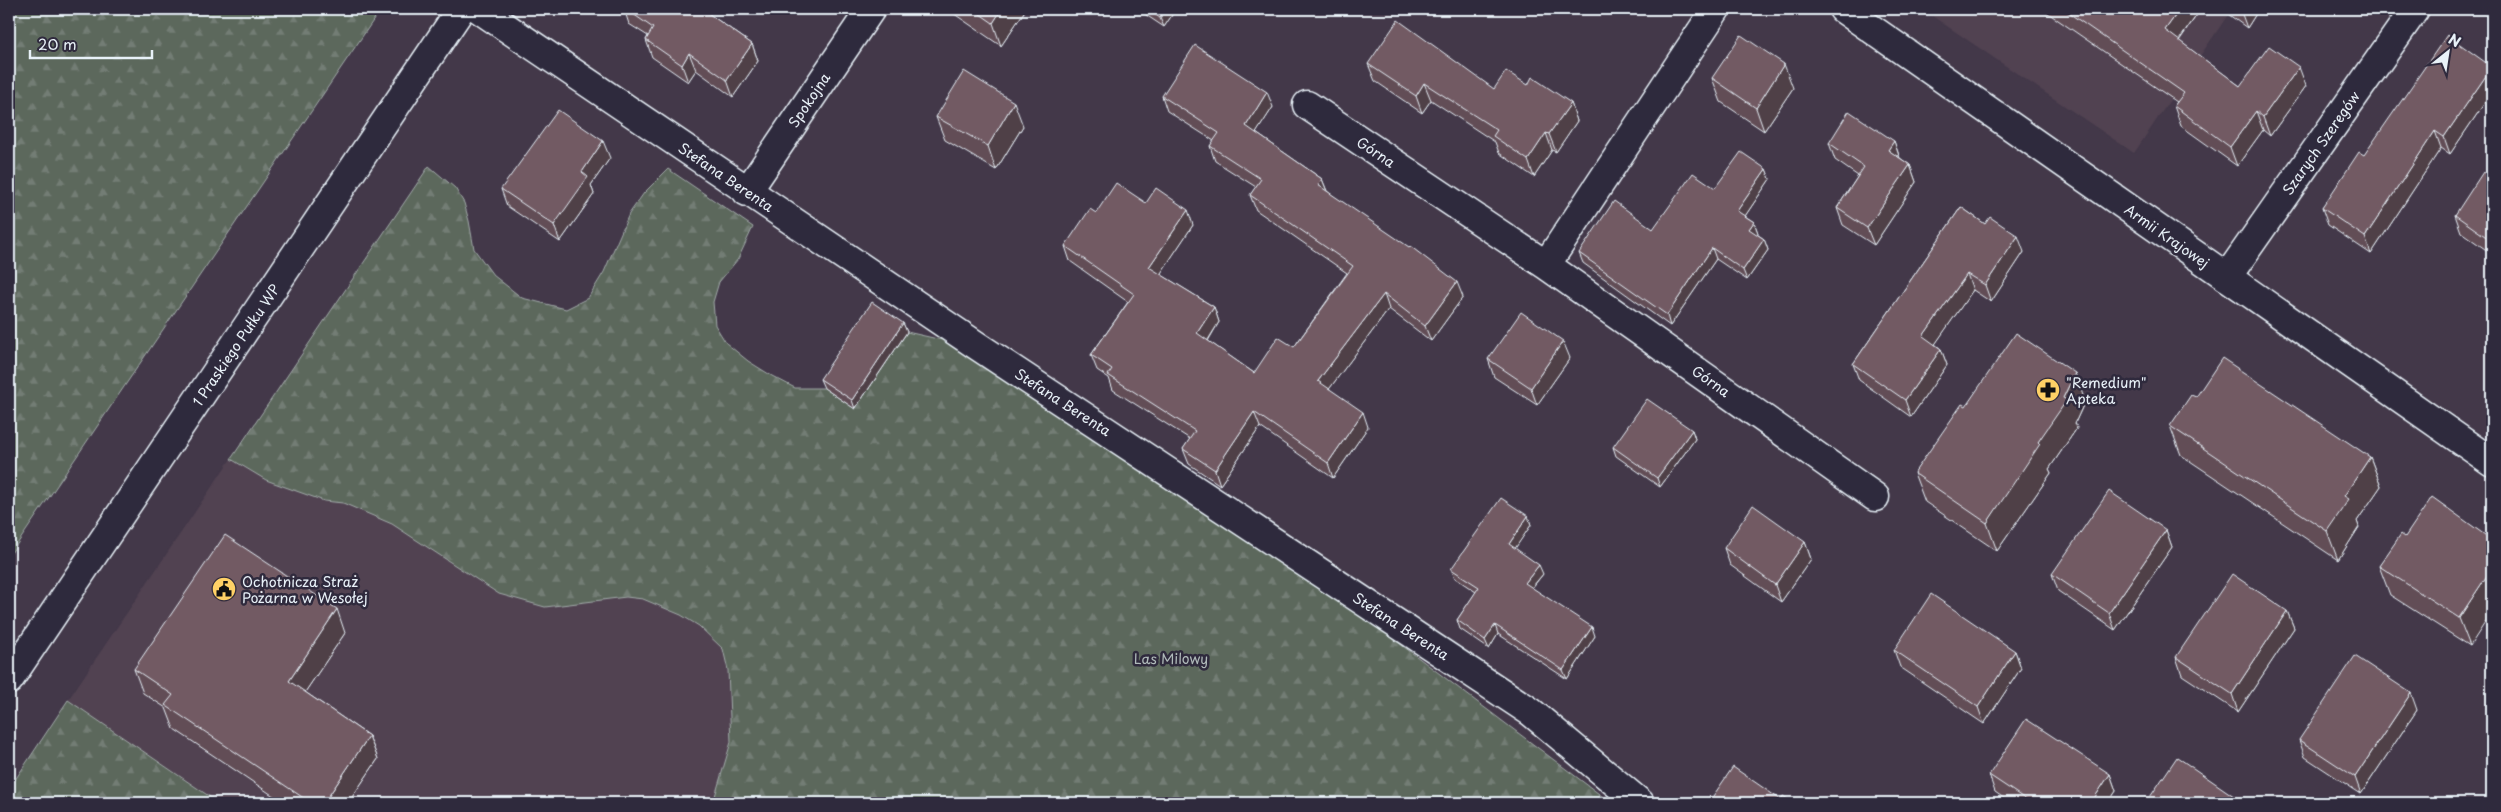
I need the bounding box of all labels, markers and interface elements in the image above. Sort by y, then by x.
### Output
scale bar [30,28,152,60]
north arrow [2424,28,2474,78]
text: N [2445,28,2465,52]
text: 20 m [38,32,77,55]
street label: Spokojna [783,68,835,132]
street label: Szarych Szeregów [2277,86,2365,199]
street label: Górna [1352,131,1400,173]
street label: Stefana Berenta [674,137,778,217]
street label: Armii Krajowej [2120,199,2214,273]
street label: 1 Praskiego Pułku WP [187,279,285,410]
street label: Górna [1688,360,1735,402]
street label: Stefana Berenta [1011,363,1115,441]
place label: "Remedium" Apteka [2066,372,2147,409]
pharmacy icon: "Remedium" Apteka [2035,377,2061,403]
place label: Ochotnicza Straż Pożarna w Wesołej [242,571,368,608]
public building icon: Ochotnicza Straż Pożarna w Wesołej [211,576,237,602]
street label: Stefana Berenta [1349,587,1453,665]
park label: Las Milowy [1134,648,1208,669]

